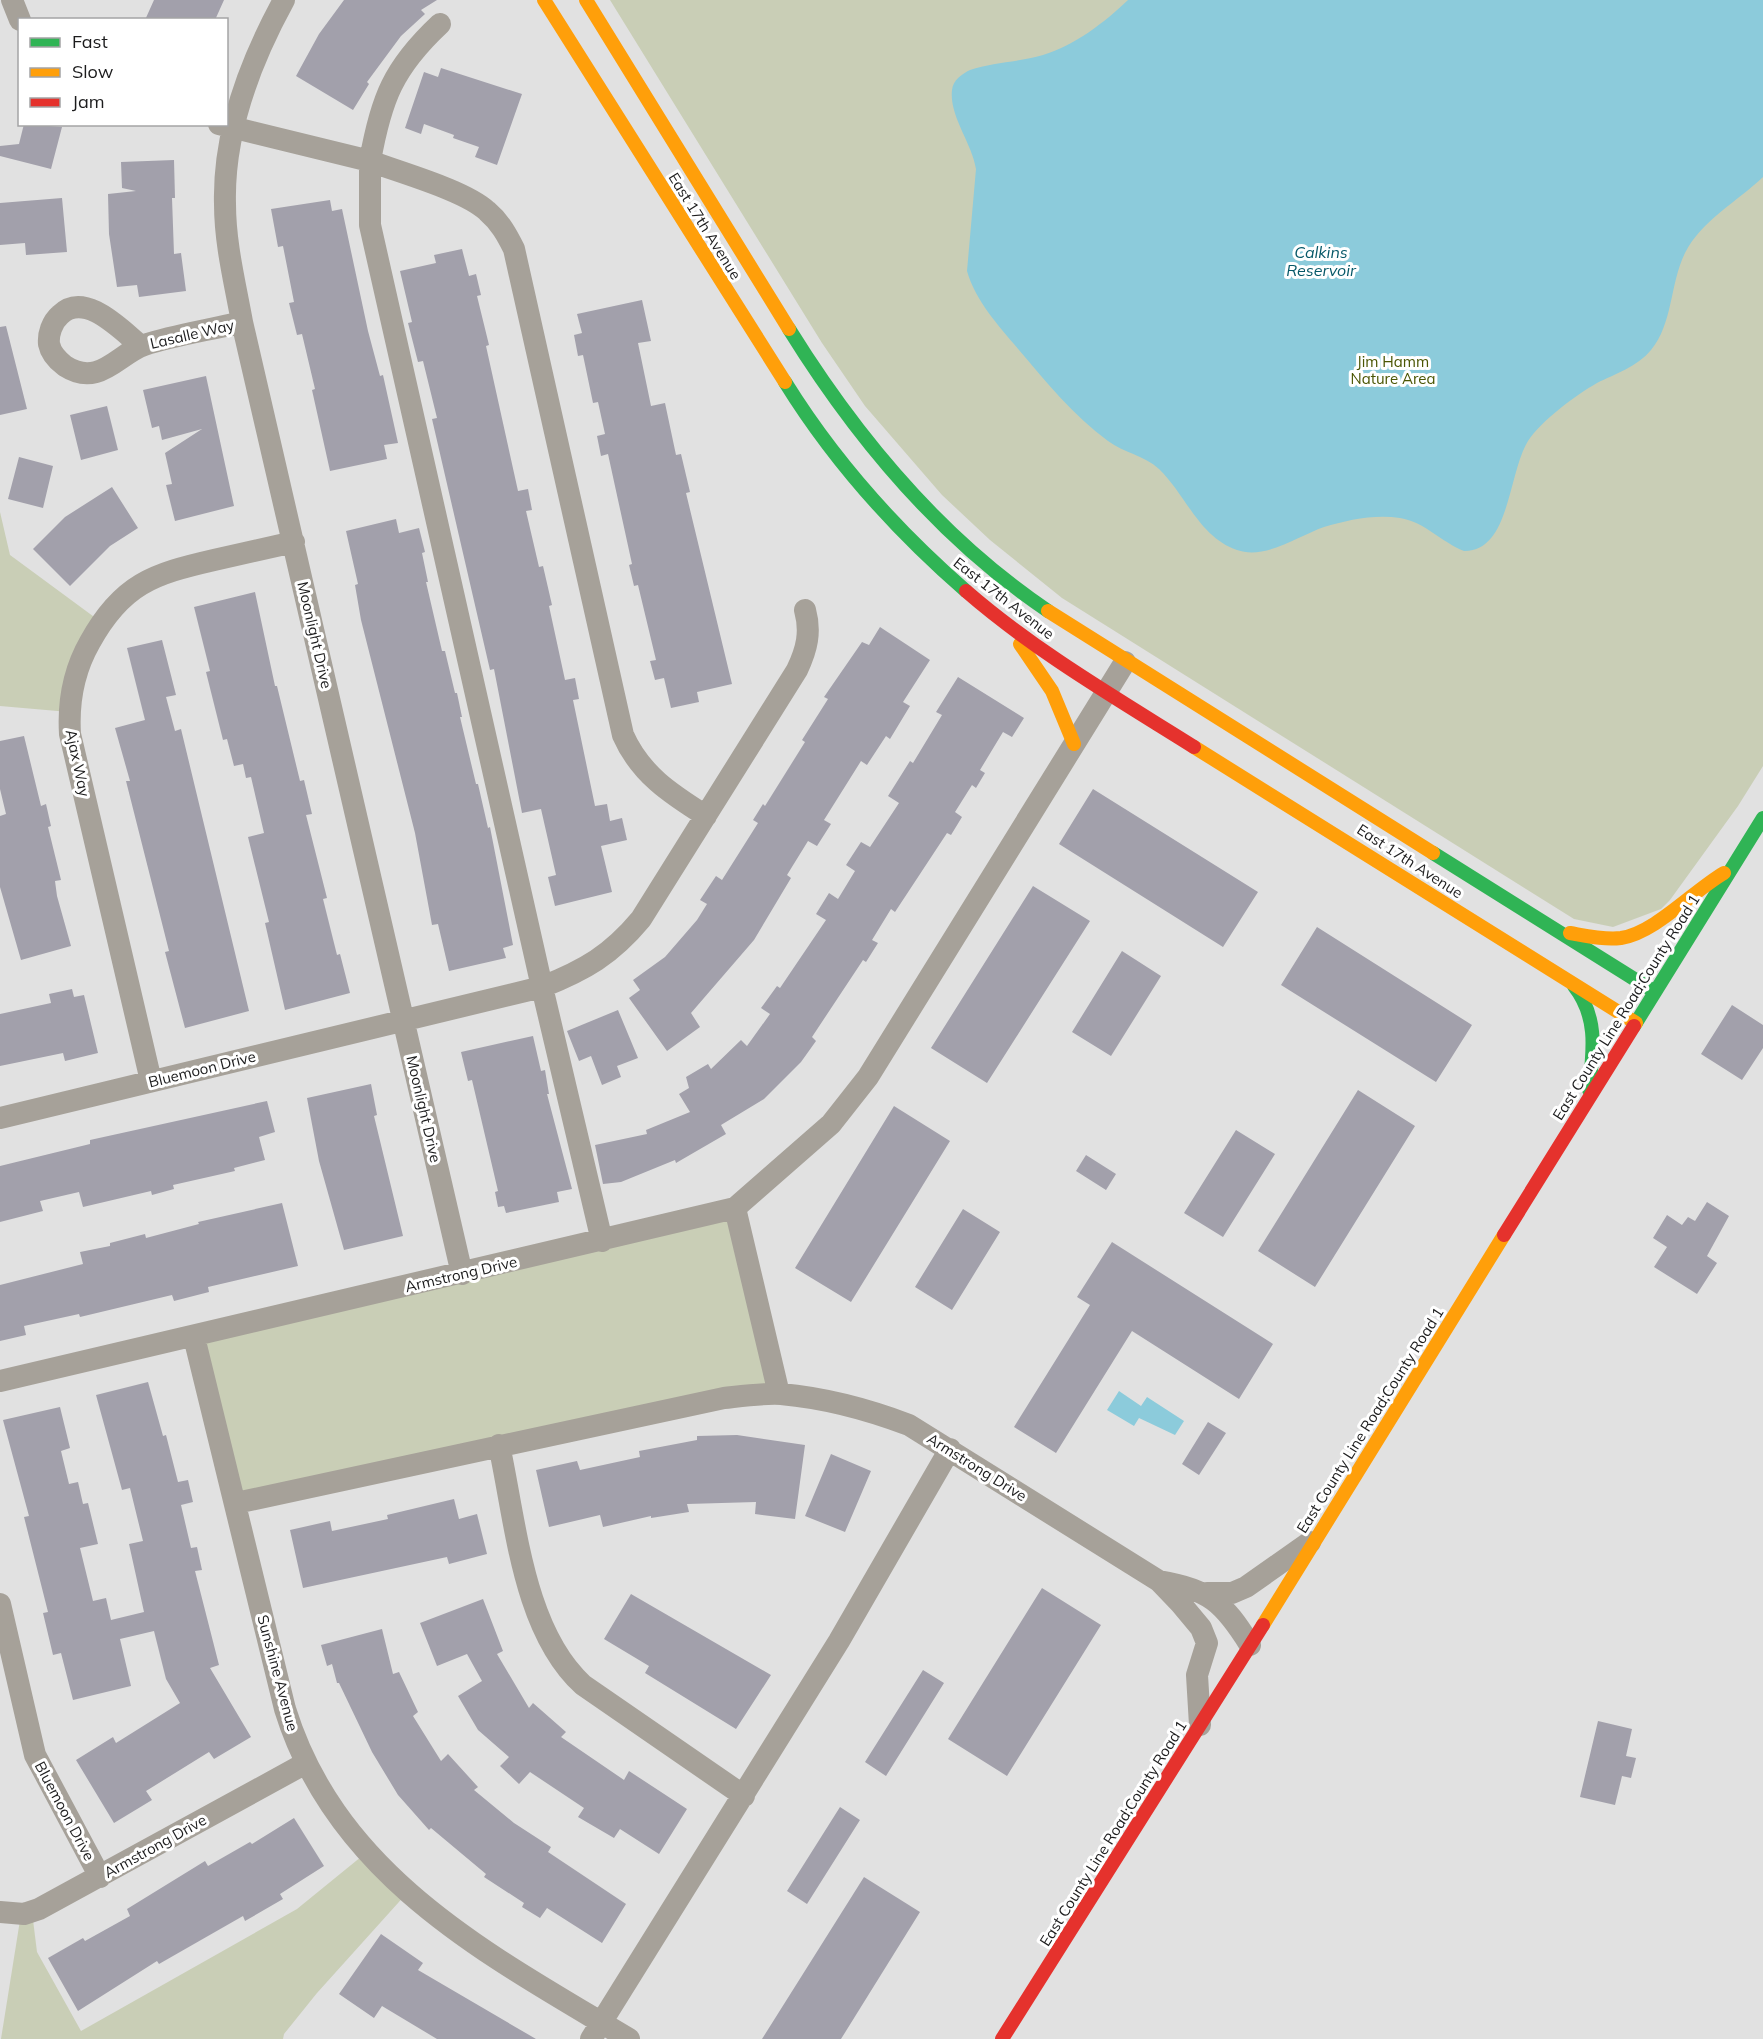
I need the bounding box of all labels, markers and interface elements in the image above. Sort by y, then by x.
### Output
legend [18,18,228,126]
text: Fast [72,30,108,53]
text: Slow [72,60,114,83]
text: Jam [72,90,105,113]
street label: East 17th Avenue [664,169,746,283]
water label: Calkins Reservoir [1286,242,1357,280]
street label: Lasalle Way [148,315,236,353]
park label: Jim Hamm Nature Area [1350,352,1436,388]
street label: East 17th Avenue [950,553,1058,643]
street label: Moonlight Drive [293,580,337,690]
street label: Ajax Way [62,728,94,798]
street label: East 17th Avenue [1353,820,1467,902]
street label: East County Line Road;County Road 1 [1548,891,1704,1123]
street label: Bluemoon Drive [146,1046,258,1092]
street label: Moonlight Drive [402,1054,446,1164]
street label: Armstrong Drive [403,1252,519,1296]
street label: East County Line Road;County Road 1 [1292,1304,1448,1536]
street label: Armstrong Drive [924,1429,1030,1505]
street label: Sunshine Avenue [253,1613,303,1733]
street label: East County Line Road;County Road 1 [1035,1717,1191,1949]
street label: Bluemoon Drive [31,1758,99,1864]
street label: Armstrong Drive [100,1810,210,1882]

